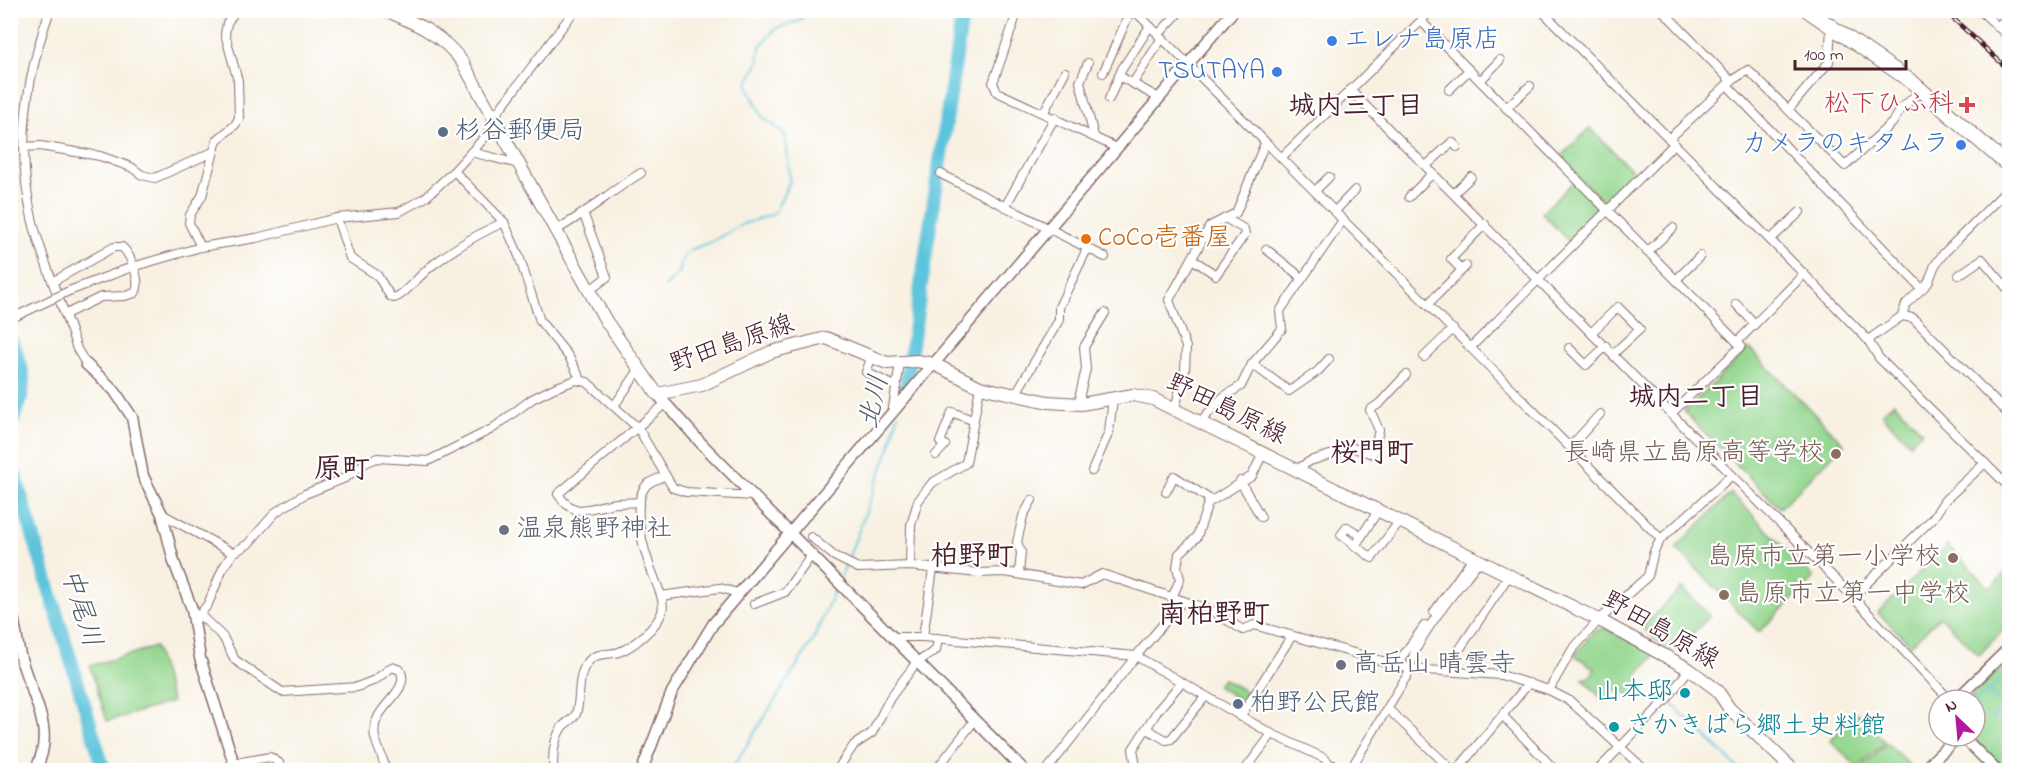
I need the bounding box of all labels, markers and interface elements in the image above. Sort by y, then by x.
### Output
place label: エレナ島原店 [1344,22,1500,60]
scale bar [1795,33,1906,71]
marker: エレナ島原店 [1325,34,1339,48]
text: 100 m [1804,43,1844,69]
place label: TSUTAYA [1158,53,1265,91]
marker: TSUTAYA [1270,65,1284,79]
place label: 松下ひふ科 [1824,86,1954,124]
district label: 城内三丁目 [1289,88,1424,127]
marker: 松下ひふ科 [1958,96,1976,114]
place label: 杉谷郵便局 [455,113,585,151]
marker: 杉谷郵便局 [436,125,450,139]
place label: カメラのキタムラ [1742,126,1949,164]
marker: カメラのキタムラ [1954,138,1968,152]
place label: CoCo壱番屋 [1098,220,1232,258]
marker: CoCo壱番屋 [1079,232,1093,246]
street label: 野田島原線 [664,306,800,384]
street label: 野田島原線 [1159,364,1293,456]
water label: 北川 [850,371,900,433]
district label: 城内二丁目 [1629,379,1764,418]
district label: 桜門町 [1330,434,1414,475]
place label: 長崎県立島原高等学校 [1564,435,1824,473]
marker: 長崎県立島原高等学校 [1829,447,1843,461]
district label: 原町 [314,450,370,491]
place label: 温泉熊野神社 [516,511,672,549]
marker: 温泉熊野神社 [497,523,511,537]
district label: 柏野町 [930,537,1014,578]
place label: 島原市立第一小学校 [1707,539,1941,577]
marker: 島原市立第一小学校 [1946,551,1960,565]
water label: 中尾川 [50,564,110,652]
place label: 島原市立第一中学校 [1736,576,1970,614]
street label: 野田島原線 [1594,582,1726,680]
marker: 島原市立第一中学校 [1717,588,1731,602]
district label: 南柏野町 [1158,595,1270,636]
place label: 高岳山 晴雲寺 [1353,646,1516,684]
marker: 高岳山 晴雲寺 [1334,658,1348,672]
place label: 山本邸 [1595,674,1673,712]
place label: 柏野公民館 [1250,685,1380,723]
marker: 山本邸 [1678,686,1692,700]
north arrow [1927,688,1987,748]
text: N [1941,693,1962,719]
marker: 柏野公民館 [1231,697,1245,711]
place label: さかきばら郷土史料館 [1626,708,1886,746]
marker: さかきばら郷土史料館 [1607,720,1621,734]

